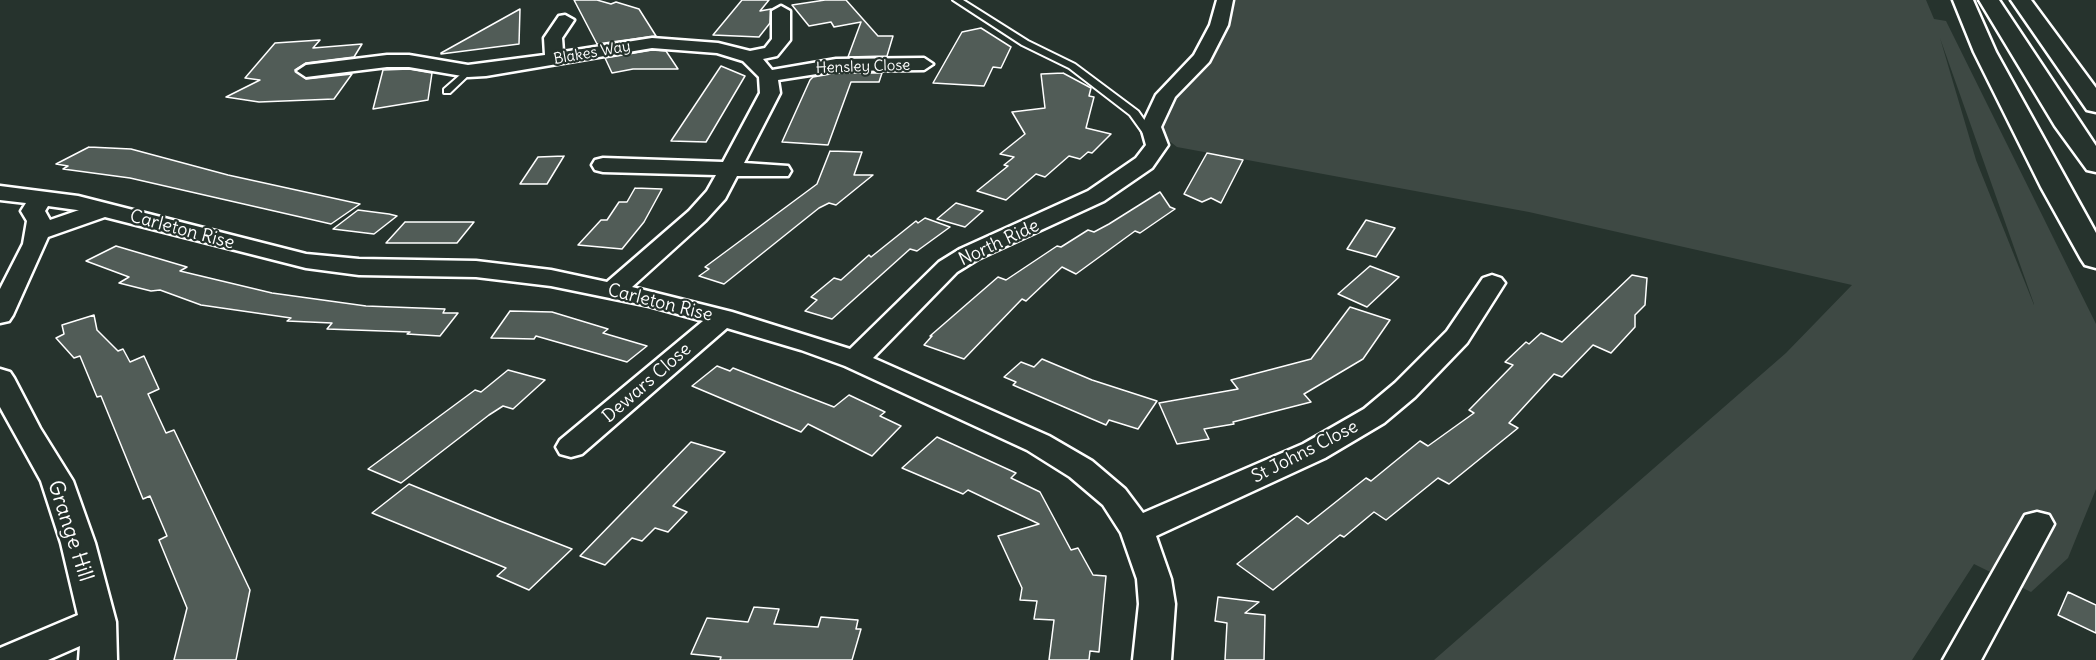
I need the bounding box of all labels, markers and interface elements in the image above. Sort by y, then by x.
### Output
street label: Blakes Way [552,37,632,69]
street label: Hensley Close [816,56,910,78]
street label: Carleton Rise [127,206,237,254]
street label: North Ride [955,215,1043,271]
street label: Carleton Rise [605,280,715,326]
street label: Dewars Close [598,339,696,427]
street label: St Johns Close [1248,416,1362,488]
street label: Grange Hill [42,477,98,585]

